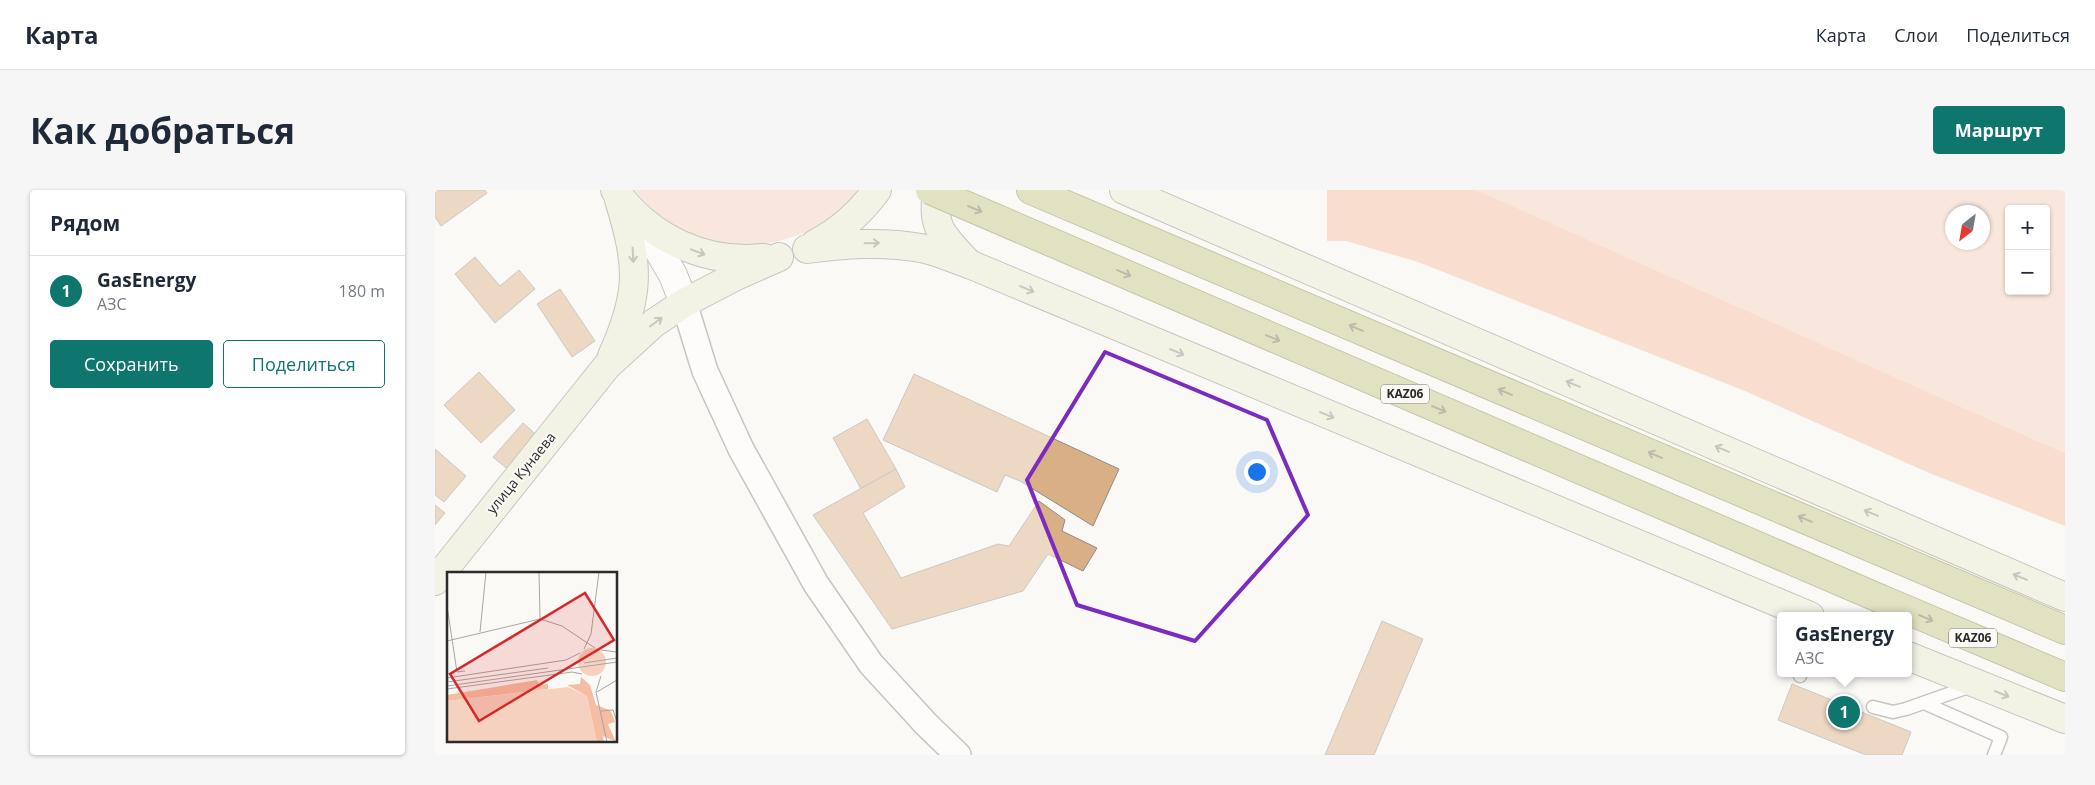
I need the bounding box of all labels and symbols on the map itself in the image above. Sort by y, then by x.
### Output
one-way arrow [967,205,982,215]
north arrow [1945,205,1990,250]
one-way arrow [864,238,880,248]
one-way arrow [628,247,637,263]
one-way arrow [690,248,705,257]
one-way arrow [1116,269,1131,279]
one-way arrow [1019,285,1034,294]
one-way arrow [649,317,663,327]
one-way arrow [1349,323,1364,333]
one-way arrow [1265,333,1280,343]
one-way arrow [1169,347,1184,357]
one-way arrow [1566,379,1581,388]
road number: KАZ06 [1381,384,1429,403]
one-way arrow [1498,386,1513,395]
one-way arrow [1431,404,1446,414]
one-way arrow [1319,410,1334,420]
street label: улица Кунаева [482,428,559,518]
one-way arrow [1715,443,1730,453]
one-way arrow [1648,450,1663,460]
your location [1244,459,1270,485]
one-way arrow [1864,508,1879,518]
one-way arrow [1797,513,1812,522]
inset map [447,572,617,742]
one-way arrow [2013,572,2028,582]
one-way arrow [1918,613,1933,623]
road number: KАZ06 [1949,628,1997,648]
one-way arrow [1993,690,2009,699]
pin: 1 [1828,693,1860,731]

